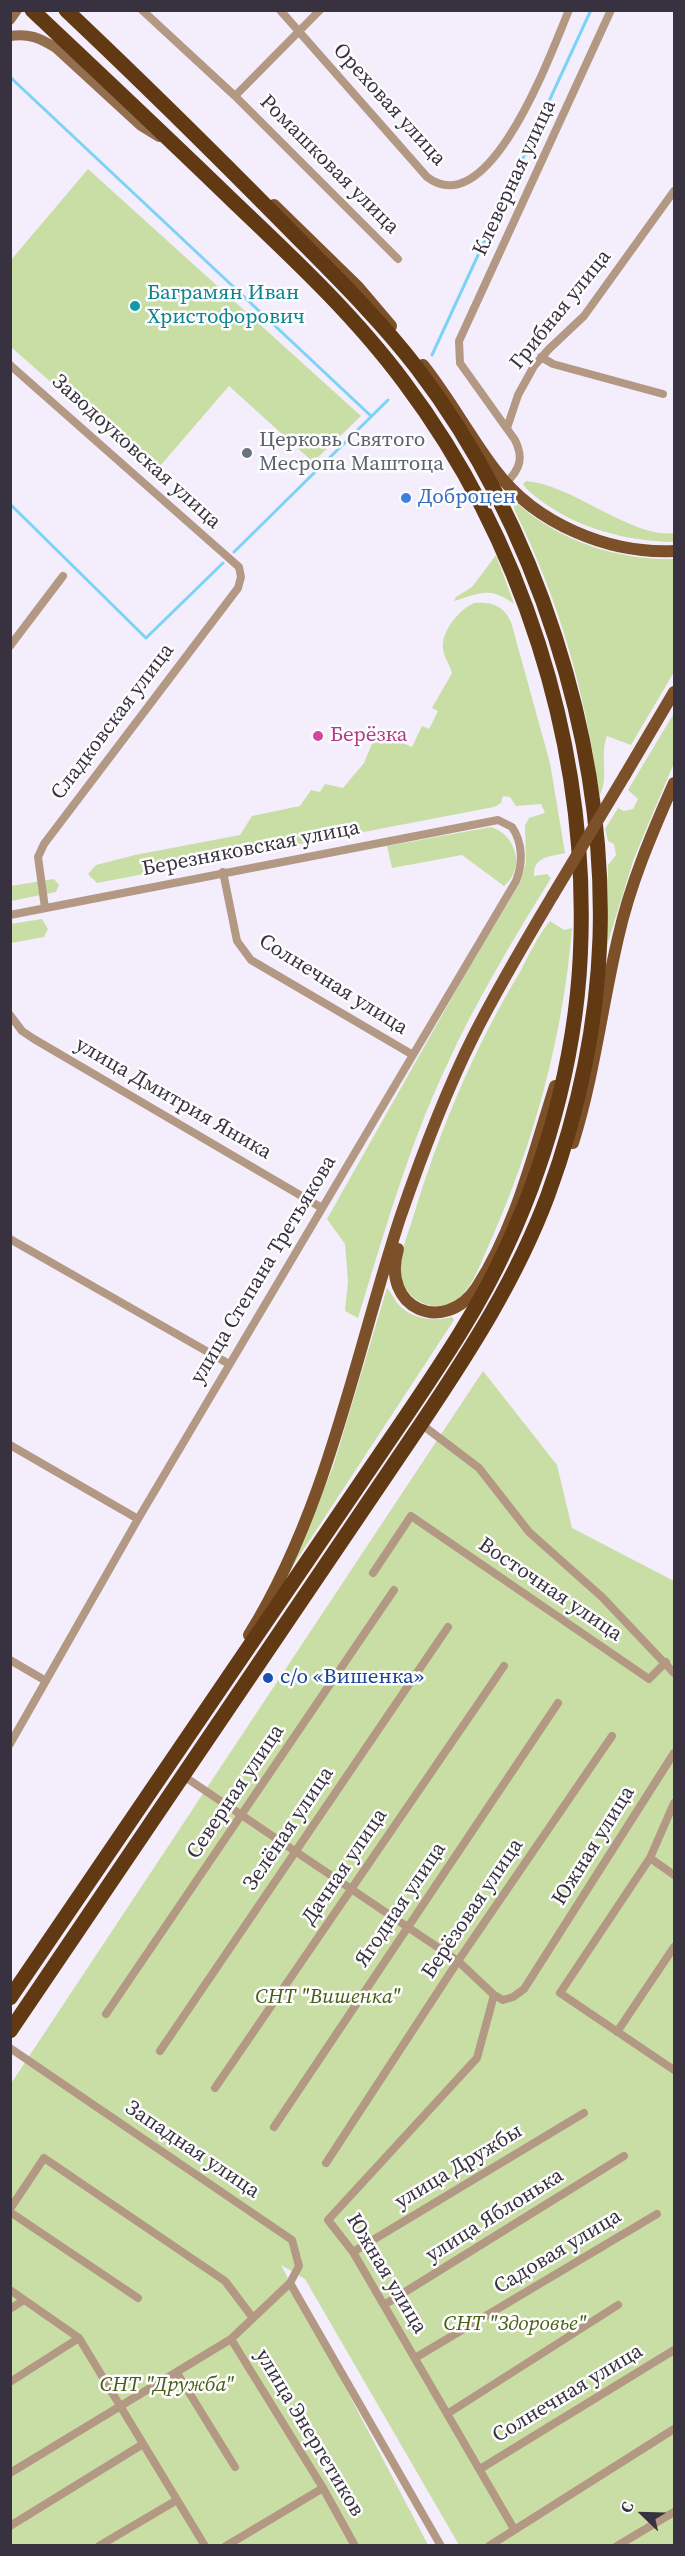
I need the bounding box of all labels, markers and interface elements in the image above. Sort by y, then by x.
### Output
street label: Ореховая улица [327,38,451,172]
street label: Ромашковая улица [254,90,404,240]
street label: Клеверная улица [468,96,562,260]
street label: Грибная улица [505,245,617,375]
place label: Баграмян Иван Христофорович [147,281,305,331]
marker: Баграмян Иван Христофорович [128,299,142,313]
street label: Заводоуковская улица [46,369,226,535]
place label: Церковь Святого Месропа Маштоца [259,428,444,478]
marker: Церковь Святого Месропа Маштоца [240,446,254,460]
place label: Доброцен [418,485,516,511]
marker: Доброцен [399,491,413,505]
street label: Сладковская улица [46,639,180,805]
place label: Берёзка [330,723,407,749]
marker: Берёзка [311,729,325,743]
street label: Березняковская улица [140,816,362,882]
street label: Солнечная улица [254,929,412,1041]
street label: улица Дмитрия Яника [70,1032,276,1166]
street label: улица Степана Третьякова [186,1151,342,1389]
street label: Восточная улица [473,1533,627,1647]
place label: с/о «Вишенка» [280,1665,424,1691]
marker: с/о «Вишенка» [261,1671,275,1685]
street label: Северная улица [182,1720,290,1864]
street label: Зелёная улица [238,1762,340,1896]
street label: Южная улица [547,1782,641,1910]
street label: Дачная улица [297,1804,393,1930]
street label: Берёзовая улица [417,1834,529,1984]
street label: Ягодная улица [350,1838,452,1972]
park label: СНТ "Вишенка" [255,1985,401,2011]
street label: Западная улица [120,2096,264,2204]
street label: улица Дружбы [391,2119,527,2215]
street label: улица Яблонька [422,2164,568,2268]
street label: Садовая улица [490,2204,626,2300]
street label: Южная улица [340,2209,432,2339]
park label: СНТ "Здоровье" [443,2312,587,2338]
street label: Солнечная улица [488,2339,648,2449]
street label: улица Энергетиков [249,2345,369,2521]
park label: СНТ "Дружба" [100,2373,234,2399]
north arrow [613,2484,673,2544]
text: С [614,2498,638,2516]

